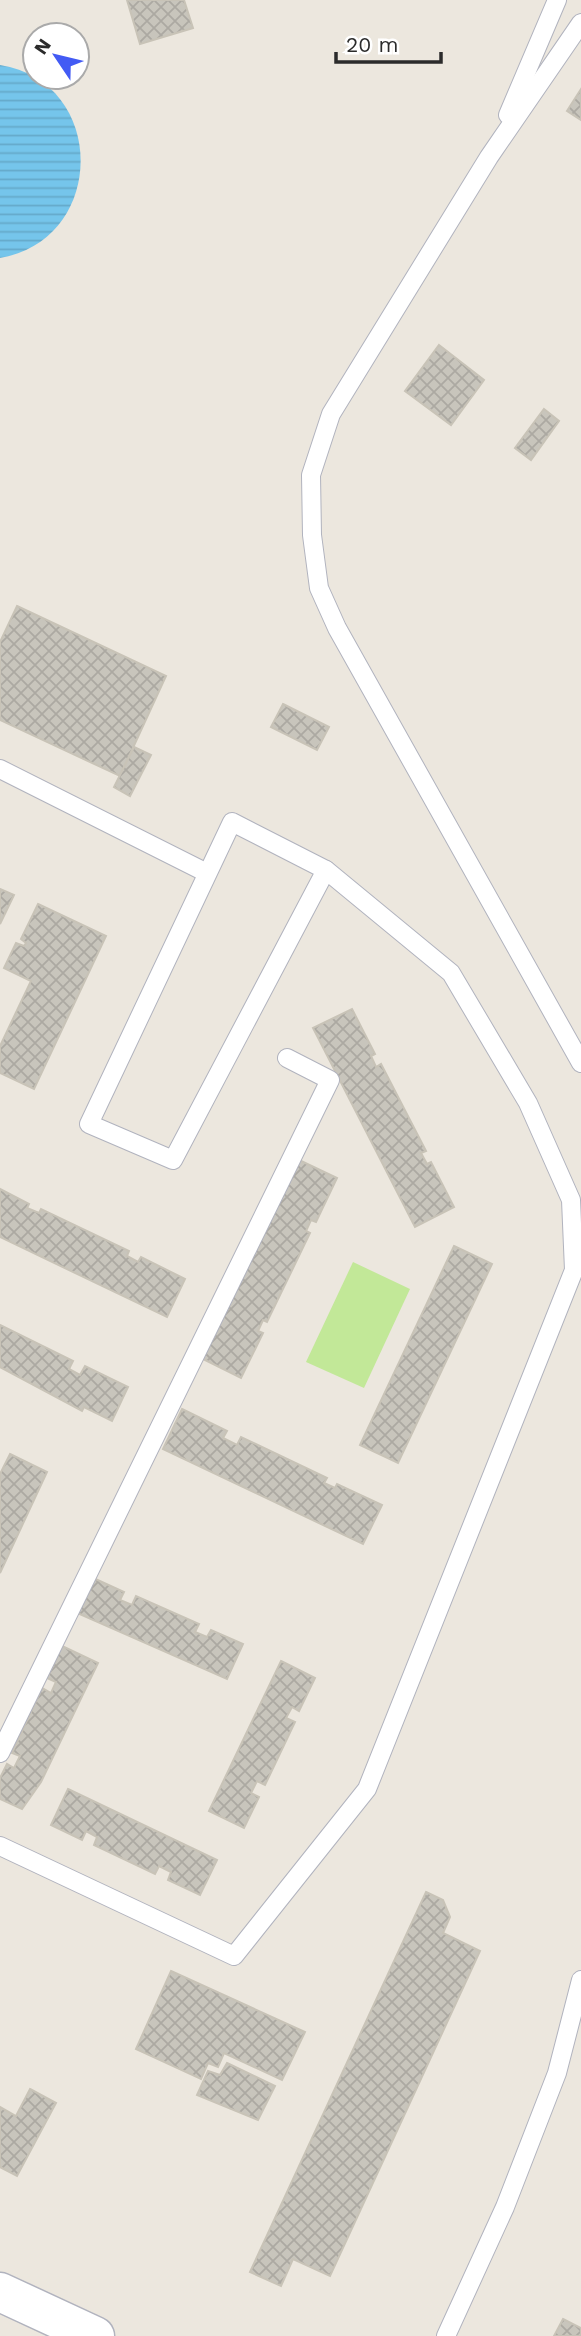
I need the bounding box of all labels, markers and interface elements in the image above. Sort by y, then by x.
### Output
north arrow [21,21,91,91]
scale bar [336,21,441,65]
text: 20 m [346,32,398,57]
text: N [29,34,56,59]

